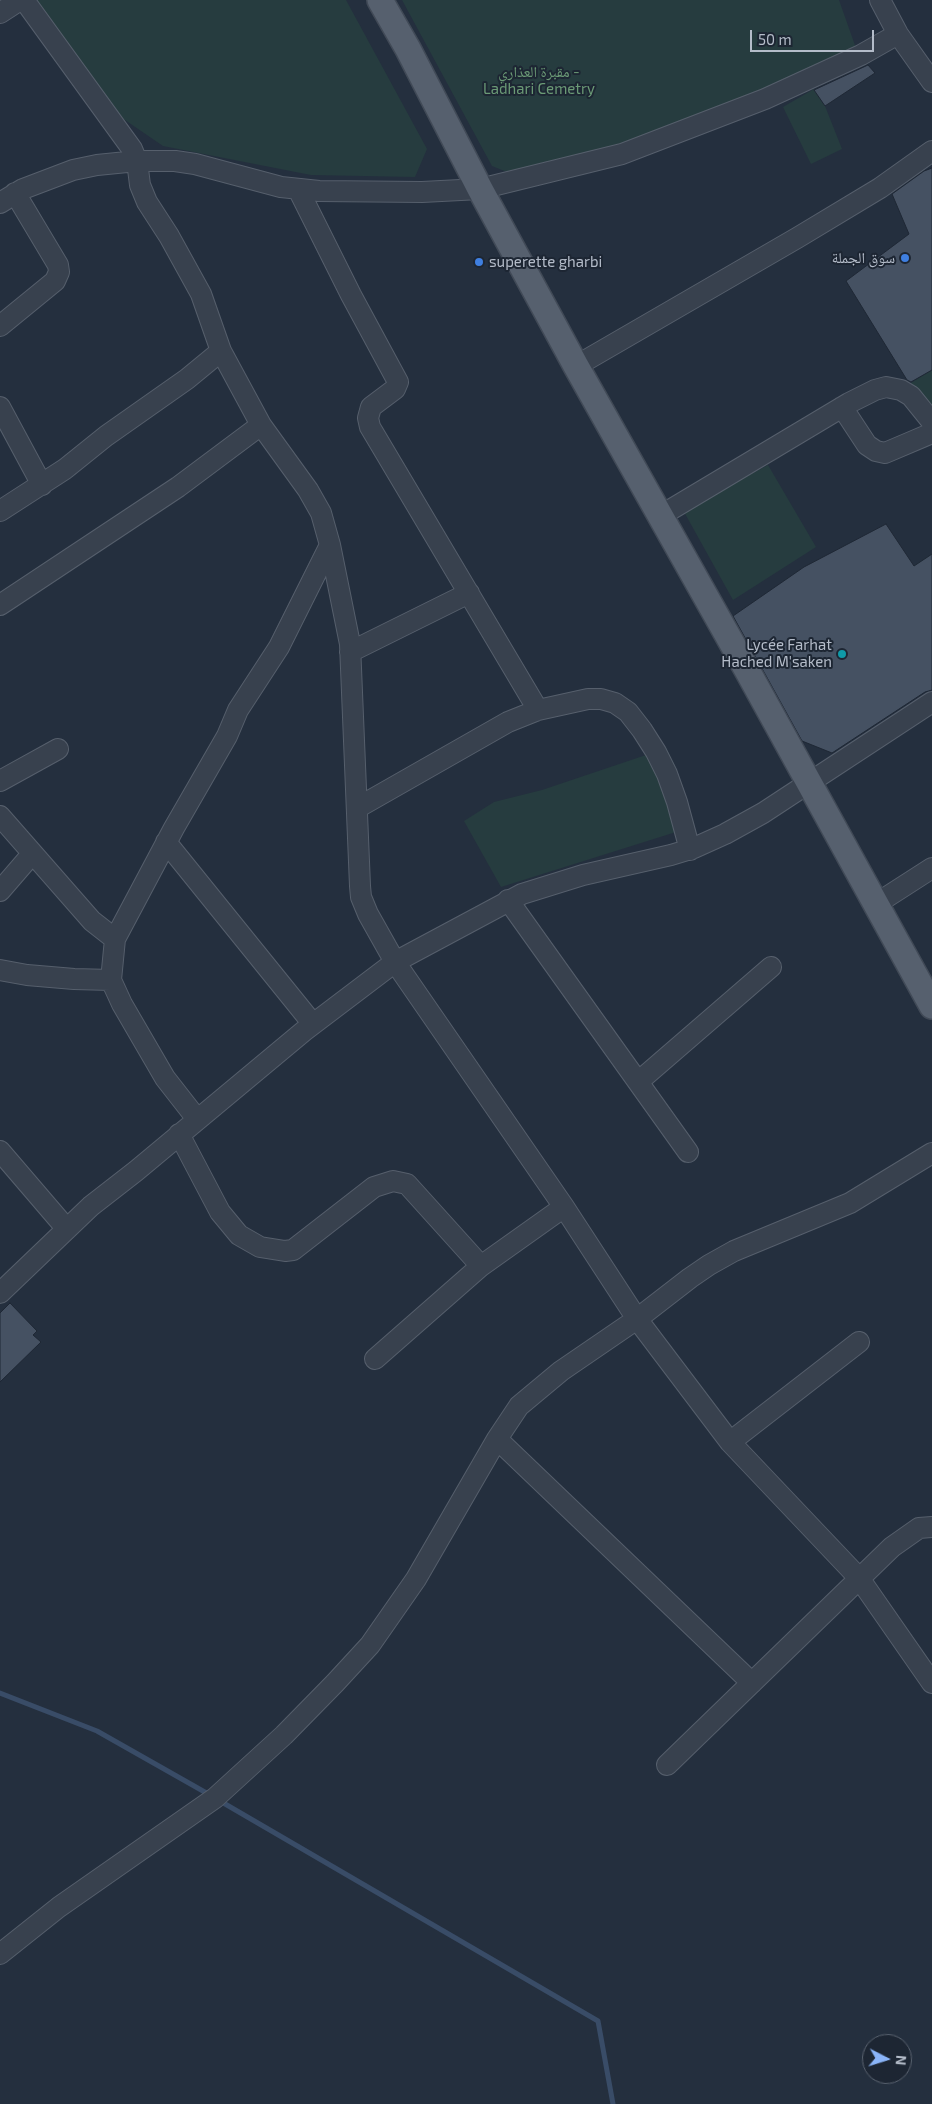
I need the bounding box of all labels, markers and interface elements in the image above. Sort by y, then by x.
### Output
scale bar [752,20,876,52]
text: 50 m [758,30,792,48]
park label: مقبرة العذاري - Ladhari Cemetry [483,63,595,98]
place label: سوق الجملة [832,249,895,267]
marker: سوق الجملة [899,252,911,264]
place label: superette gharbi [489,253,602,271]
marker: superette gharbi [473,256,485,268]
place label: Lycée Farhat Hached M'saken [721,636,832,671]
marker: Lycée Farhat Hached M'saken [836,648,848,660]
north arrow [862,2034,912,2084]
text: N [893,2054,910,2066]

